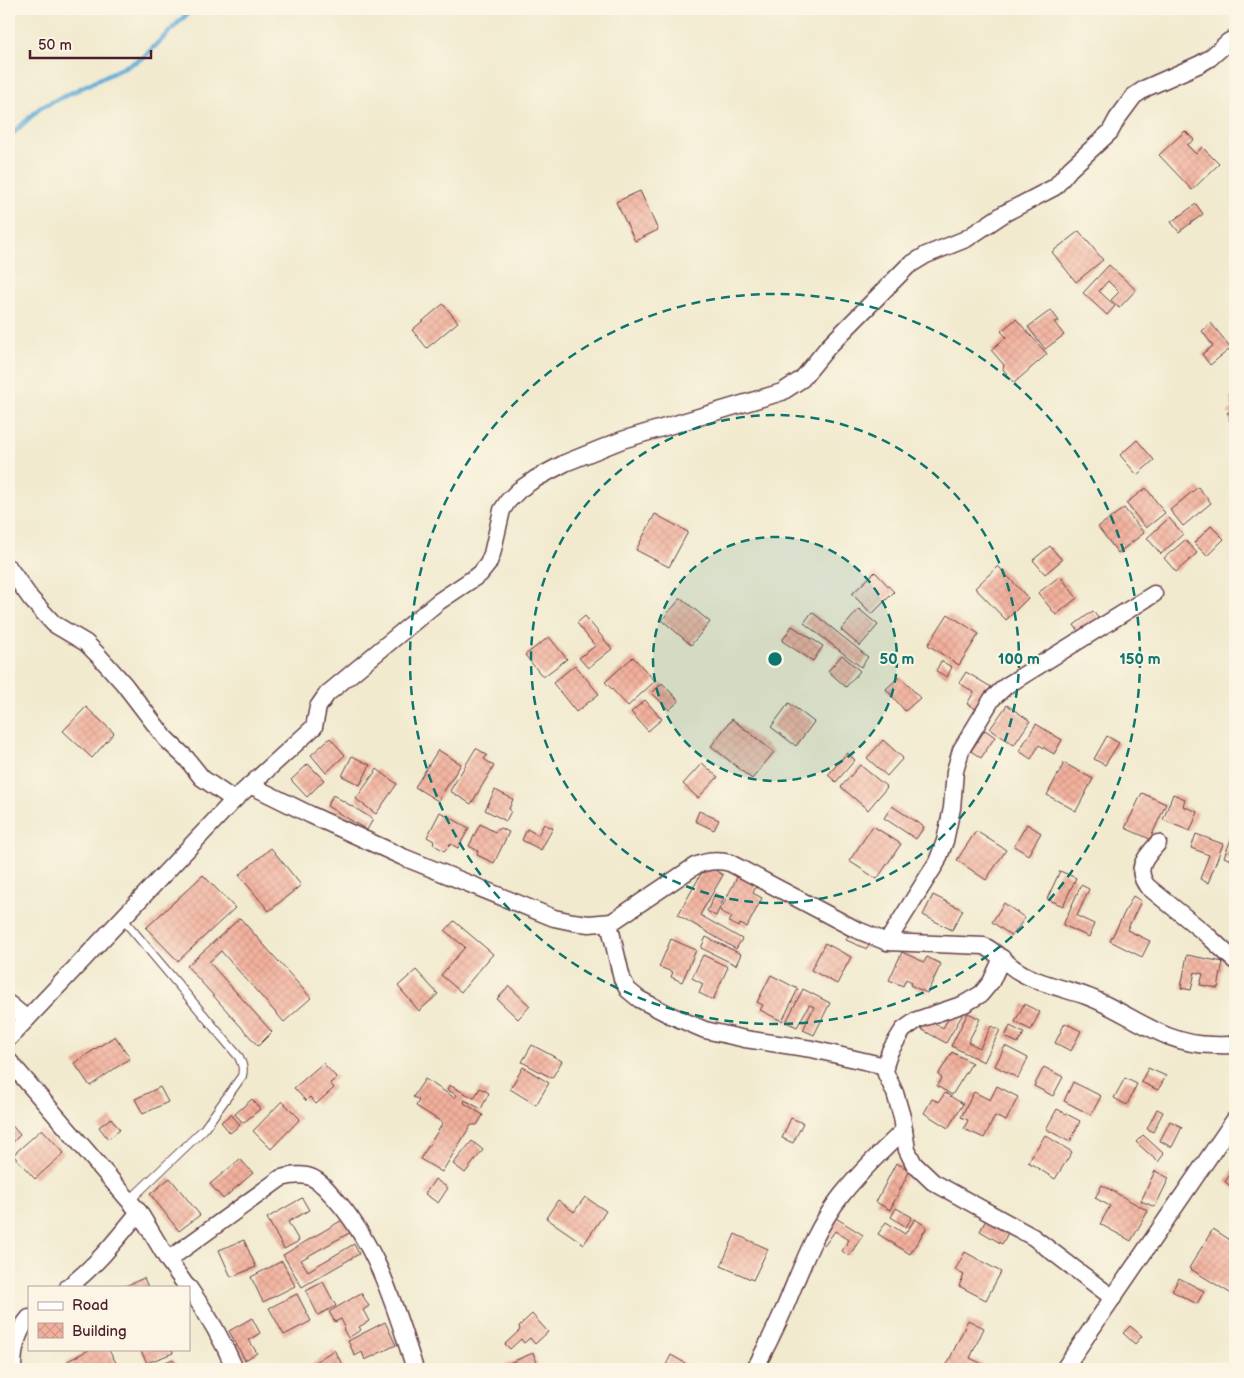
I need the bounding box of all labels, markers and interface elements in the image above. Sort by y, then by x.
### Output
scale bar [30,28,151,60]
text: 50 m [38,36,72,55]
centre of rings [766,650,784,668]
text: 50 m [880,650,915,669]
text: 100 m [998,650,1040,669]
text: 150 m [1119,650,1161,669]
legend [28,1286,190,1350]
text: Road [72,1296,108,1315]
text: Building [72,1322,127,1341]

